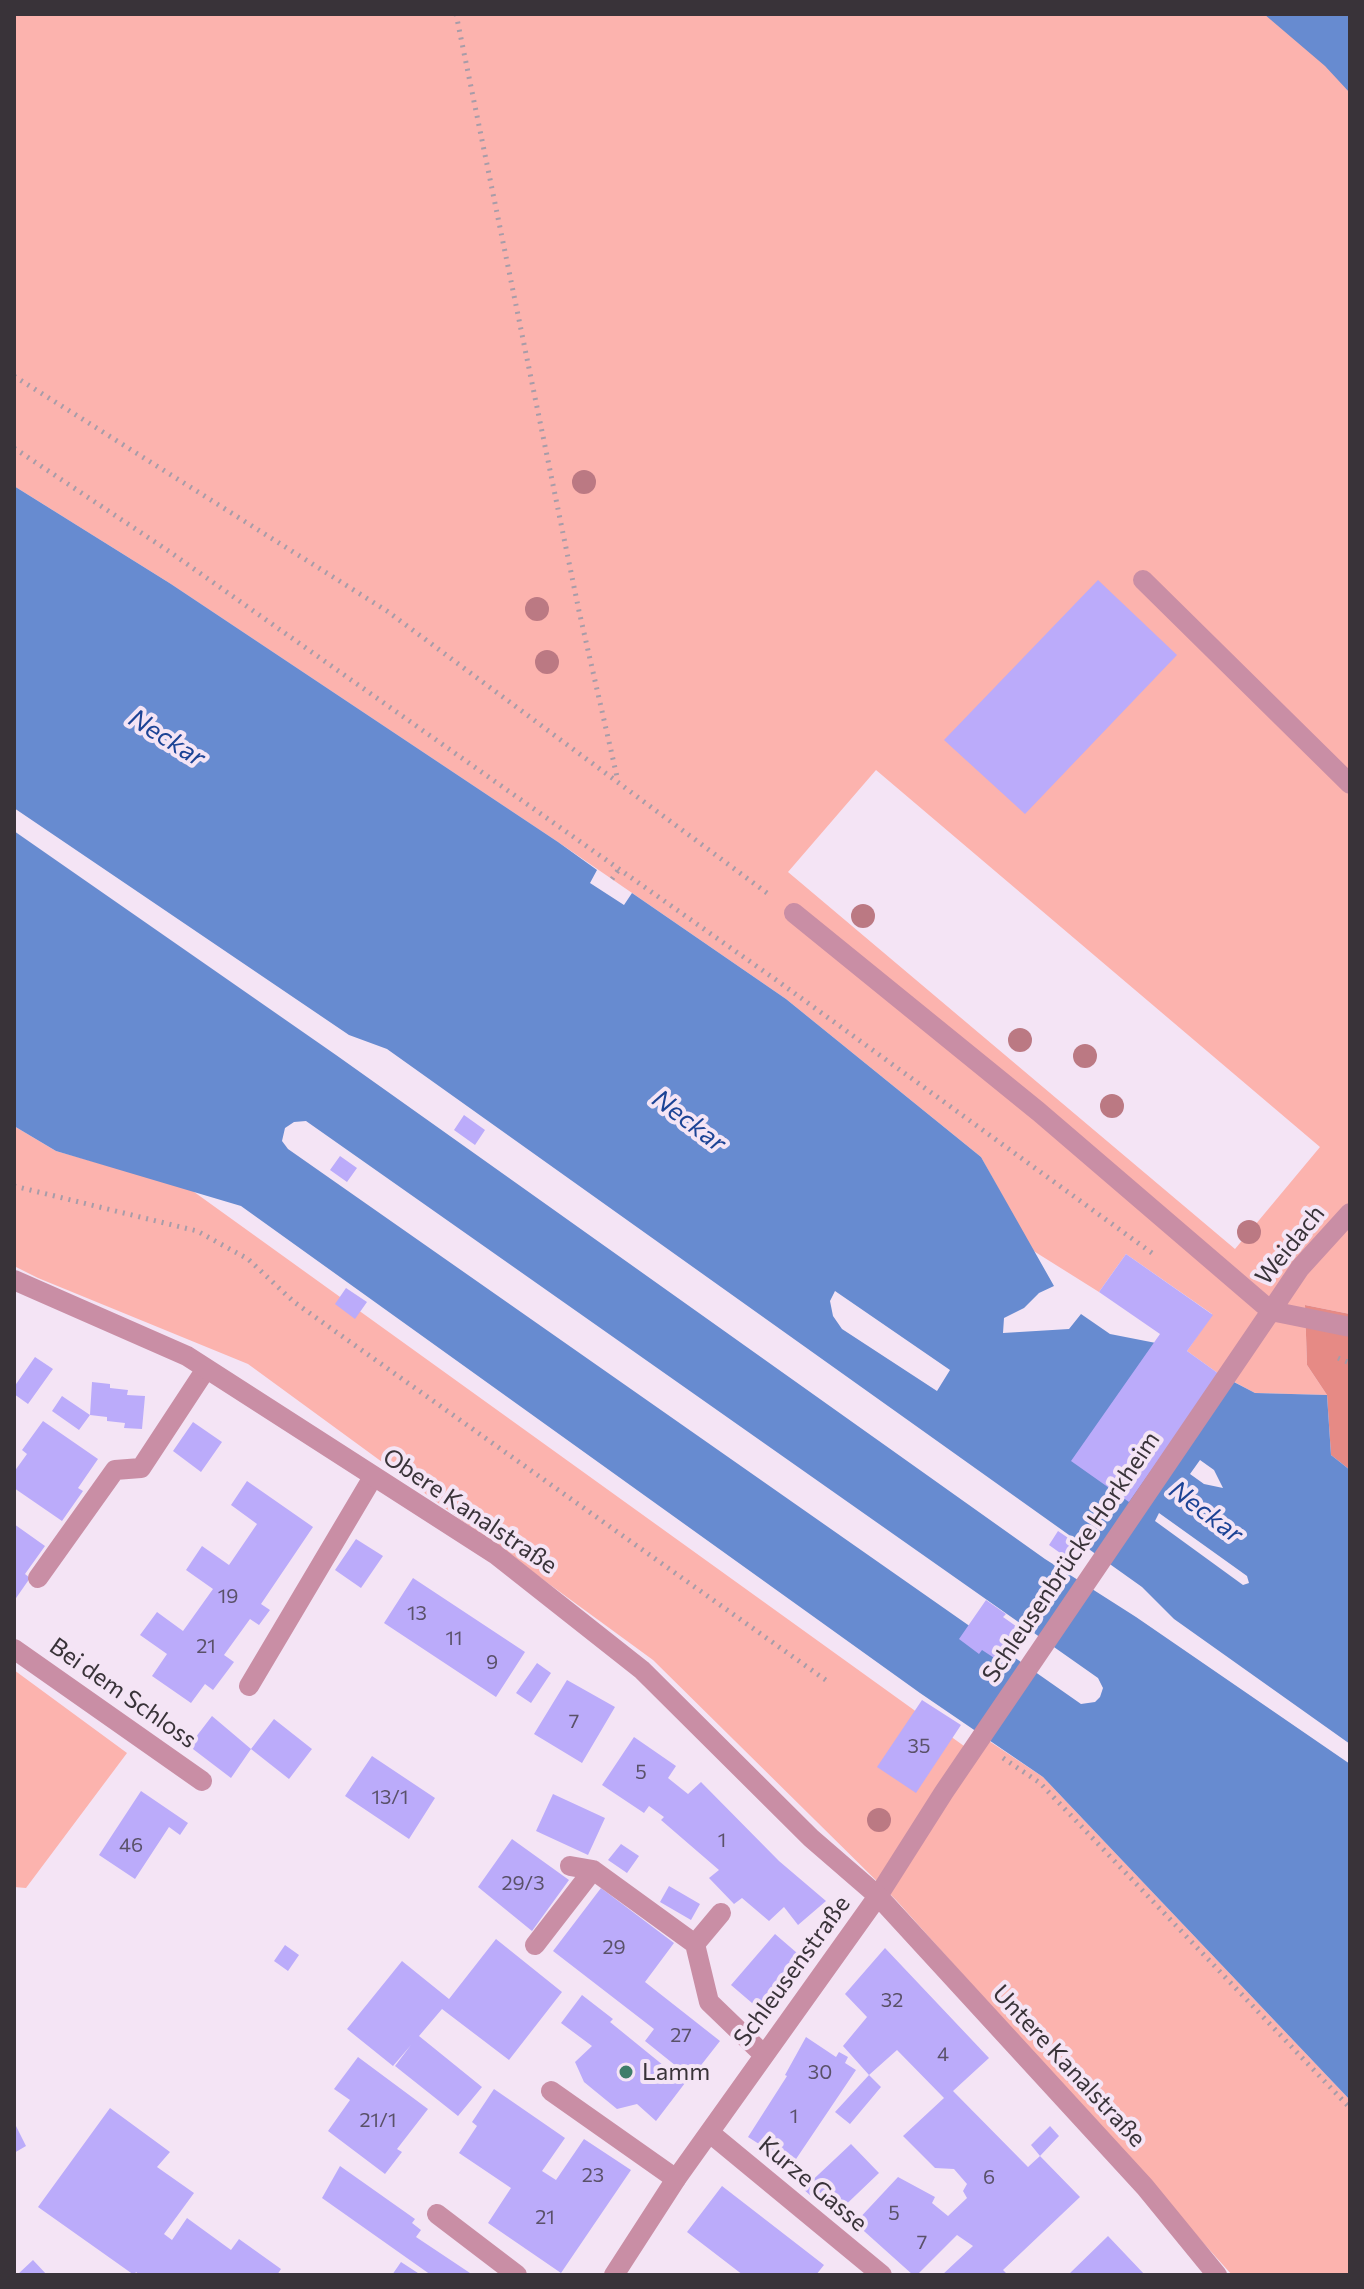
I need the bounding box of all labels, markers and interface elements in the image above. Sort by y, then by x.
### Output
water label: Neckar [123,702,211,774]
water label: Neckar [646,1083,732,1159]
street label: Weidach [1249,1200,1331,1290]
street label: Schleusenbrücke Horkheim [976,1426,1166,1688]
street label: Obere Kanalstraße [377,1442,563,1580]
water label: Neckar [1163,1474,1249,1550]
house number: 19 [218,1584,238,1608]
house number: 13 [407,1601,427,1625]
house number: 11 [445,1626,463,1650]
street label: Bei dem Schloss [44,1632,202,1754]
house number: 21 [196,1634,216,1658]
house number: 9 [486,1650,498,1674]
house number: 7 [569,1709,579,1733]
house number: 35 [908,1734,930,1758]
house number: 5 [635,1760,647,1784]
house number: 13/1 [371,1785,409,1809]
house number: 1 [718,1828,726,1852]
house number: 46 [119,1833,143,1857]
house number: 29/3 [501,1871,545,1895]
street label: Schleusenstraße [728,1890,856,2052]
house number: 29 [602,1935,626,1959]
street label: Untere Kanalstraße [987,1979,1151,2153]
house number: 32 [881,1988,903,2012]
house number: 27 [670,2023,692,2047]
house number: 4 [937,2042,949,2066]
place label: Lamm [642,2058,710,2086]
house number: 30 [808,2060,832,2084]
marker: Lamm [617,2063,635,2081]
house number: 1 [790,2104,798,2128]
house number: 21/1 [359,2108,397,2132]
street label: Kurze Gasse [753,2130,873,2238]
house number: 23 [582,2163,604,2187]
house number: 6 [983,2165,995,2189]
house number: 5 [888,2201,900,2225]
house number: 21 [535,2205,555,2229]
house number: 7 [917,2230,927,2254]

